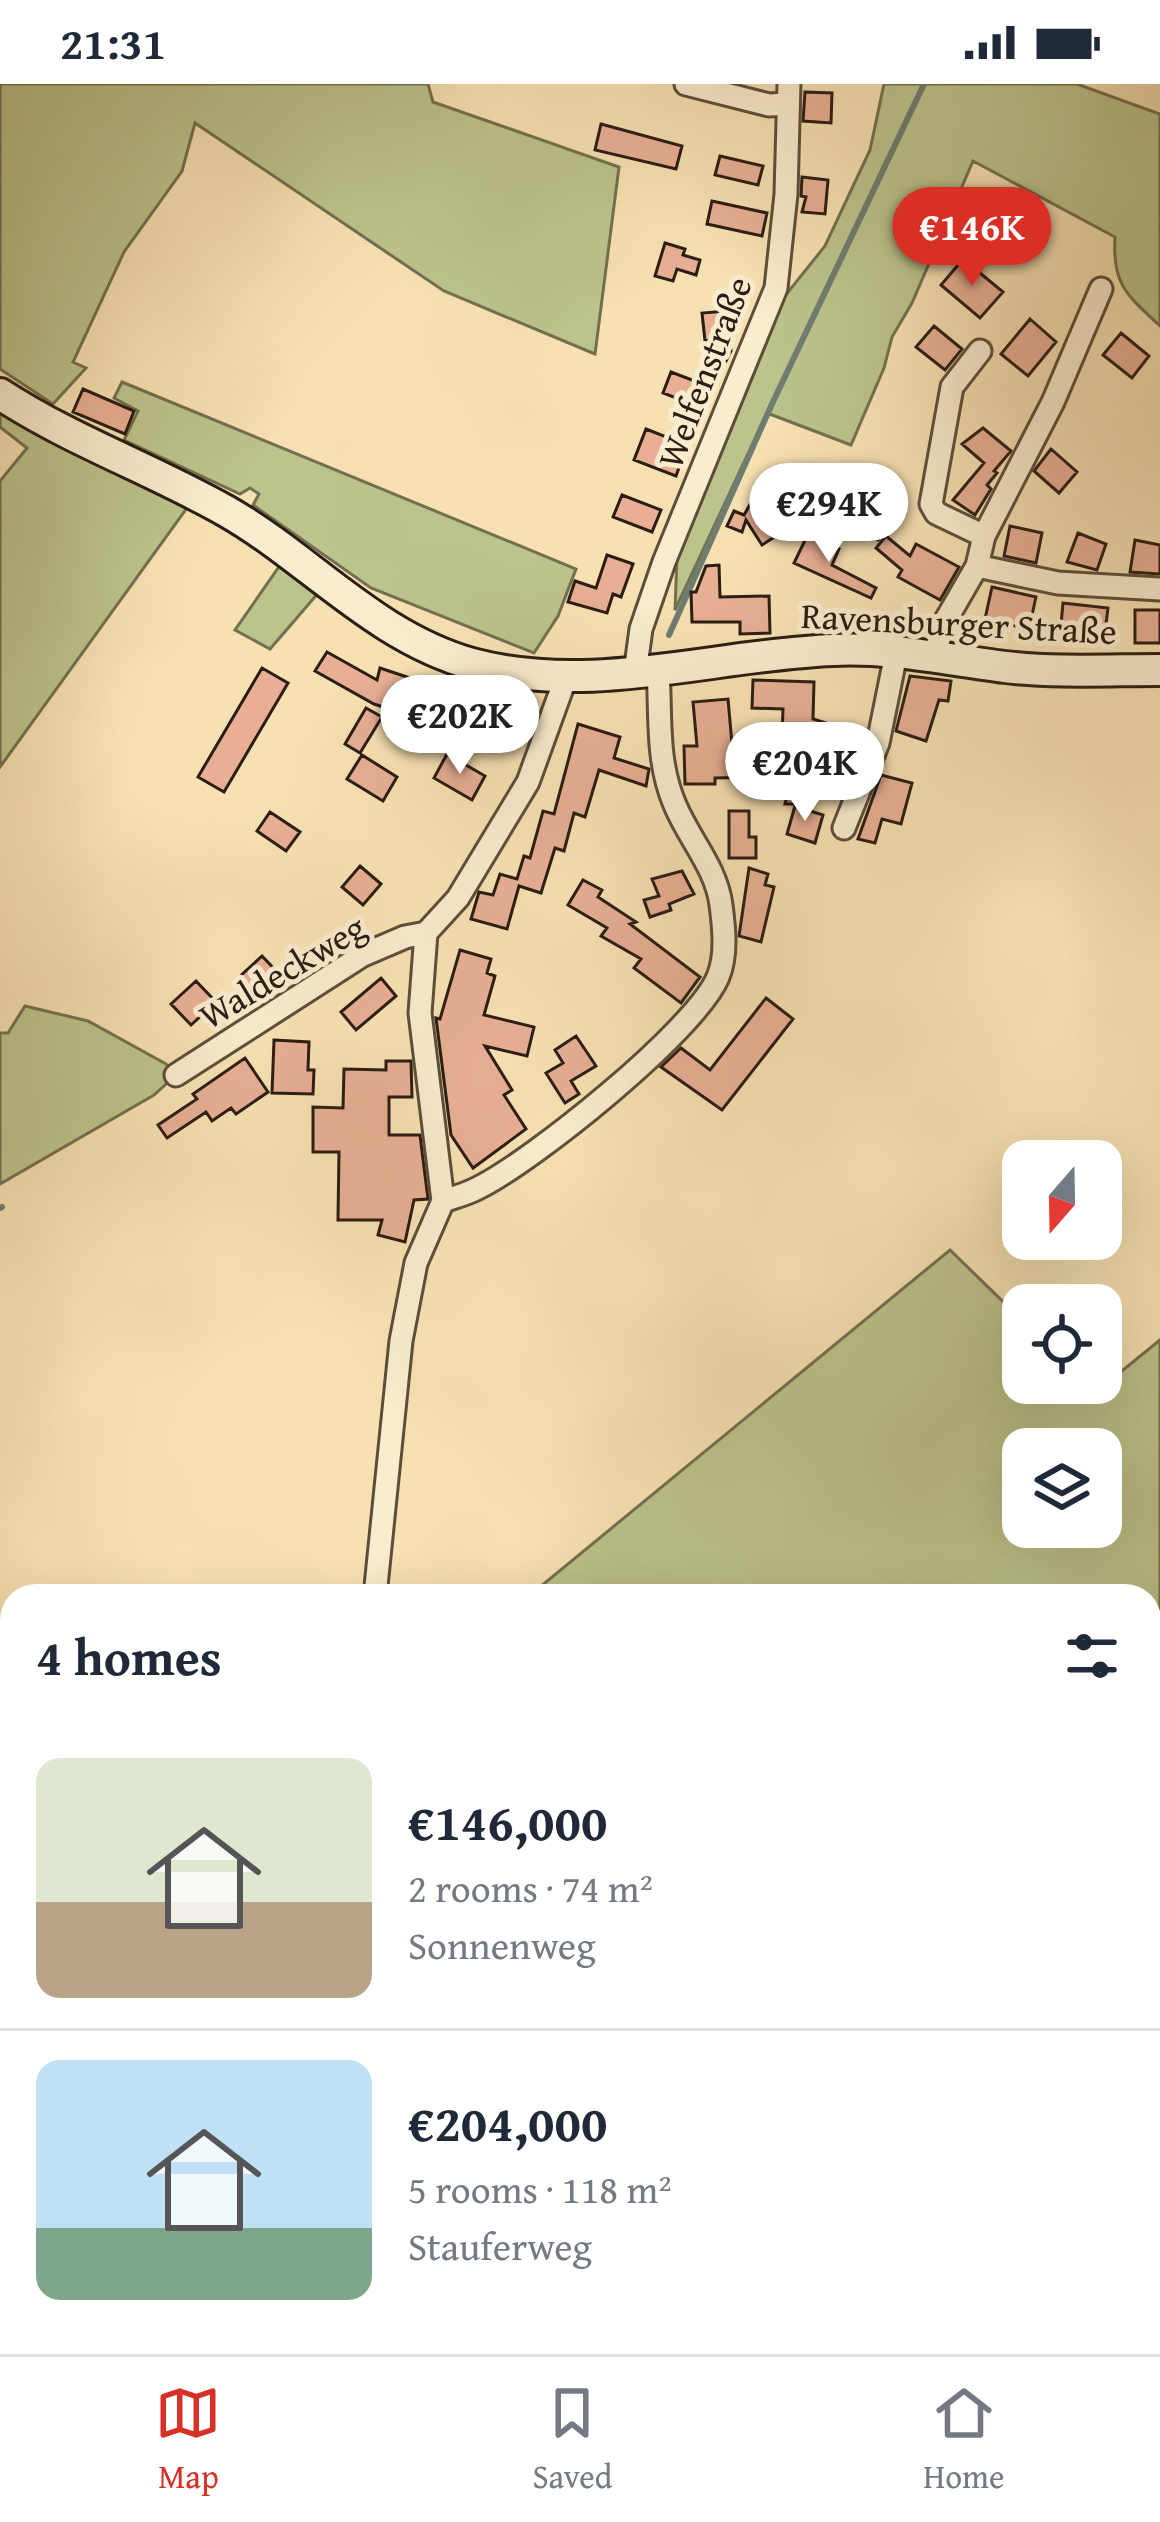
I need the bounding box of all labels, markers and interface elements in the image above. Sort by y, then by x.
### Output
text: 21:31 [60,10,166,75]
pin: €146K [888,187,1056,289]
text: €146K [919,197,1025,254]
street label: Welfenstraße [643,268,764,475]
pin: €294K [745,463,913,565]
text: €294K [776,473,882,530]
street label: Ravensburger Straße [800,588,1118,657]
pin: €202K [376,675,544,777]
text: €202K [407,685,513,742]
pin: €204K [721,722,889,824]
text: €204K [752,732,858,789]
street label: Waldeckweg [188,900,375,1041]
north arrow [1002,1140,1122,1260]
map controls [1002,1140,1122,1548]
button: locate [1002,1284,1122,1404]
button: layers [1002,1428,1122,1548]
text: 4 homes [36,1619,222,1694]
icon: filters [1059,1623,1125,1689]
text: €146,000 [408,1784,607,1859]
icon: home [132,1806,276,1950]
text: 2 rooms · 74 m² [408,1859,653,1916]
text: Sonnenweg [408,1916,596,1973]
text: €204,000 [408,2085,607,2160]
icon: home [132,2108,276,2252]
text: 5 rooms · 118 m² [408,2160,672,2217]
text: Stauferweg [408,2217,592,2274]
tab: Map [155,2380,221,2500]
tab: Saved [532,2380,612,2500]
tab: Home [923,2380,1005,2500]

